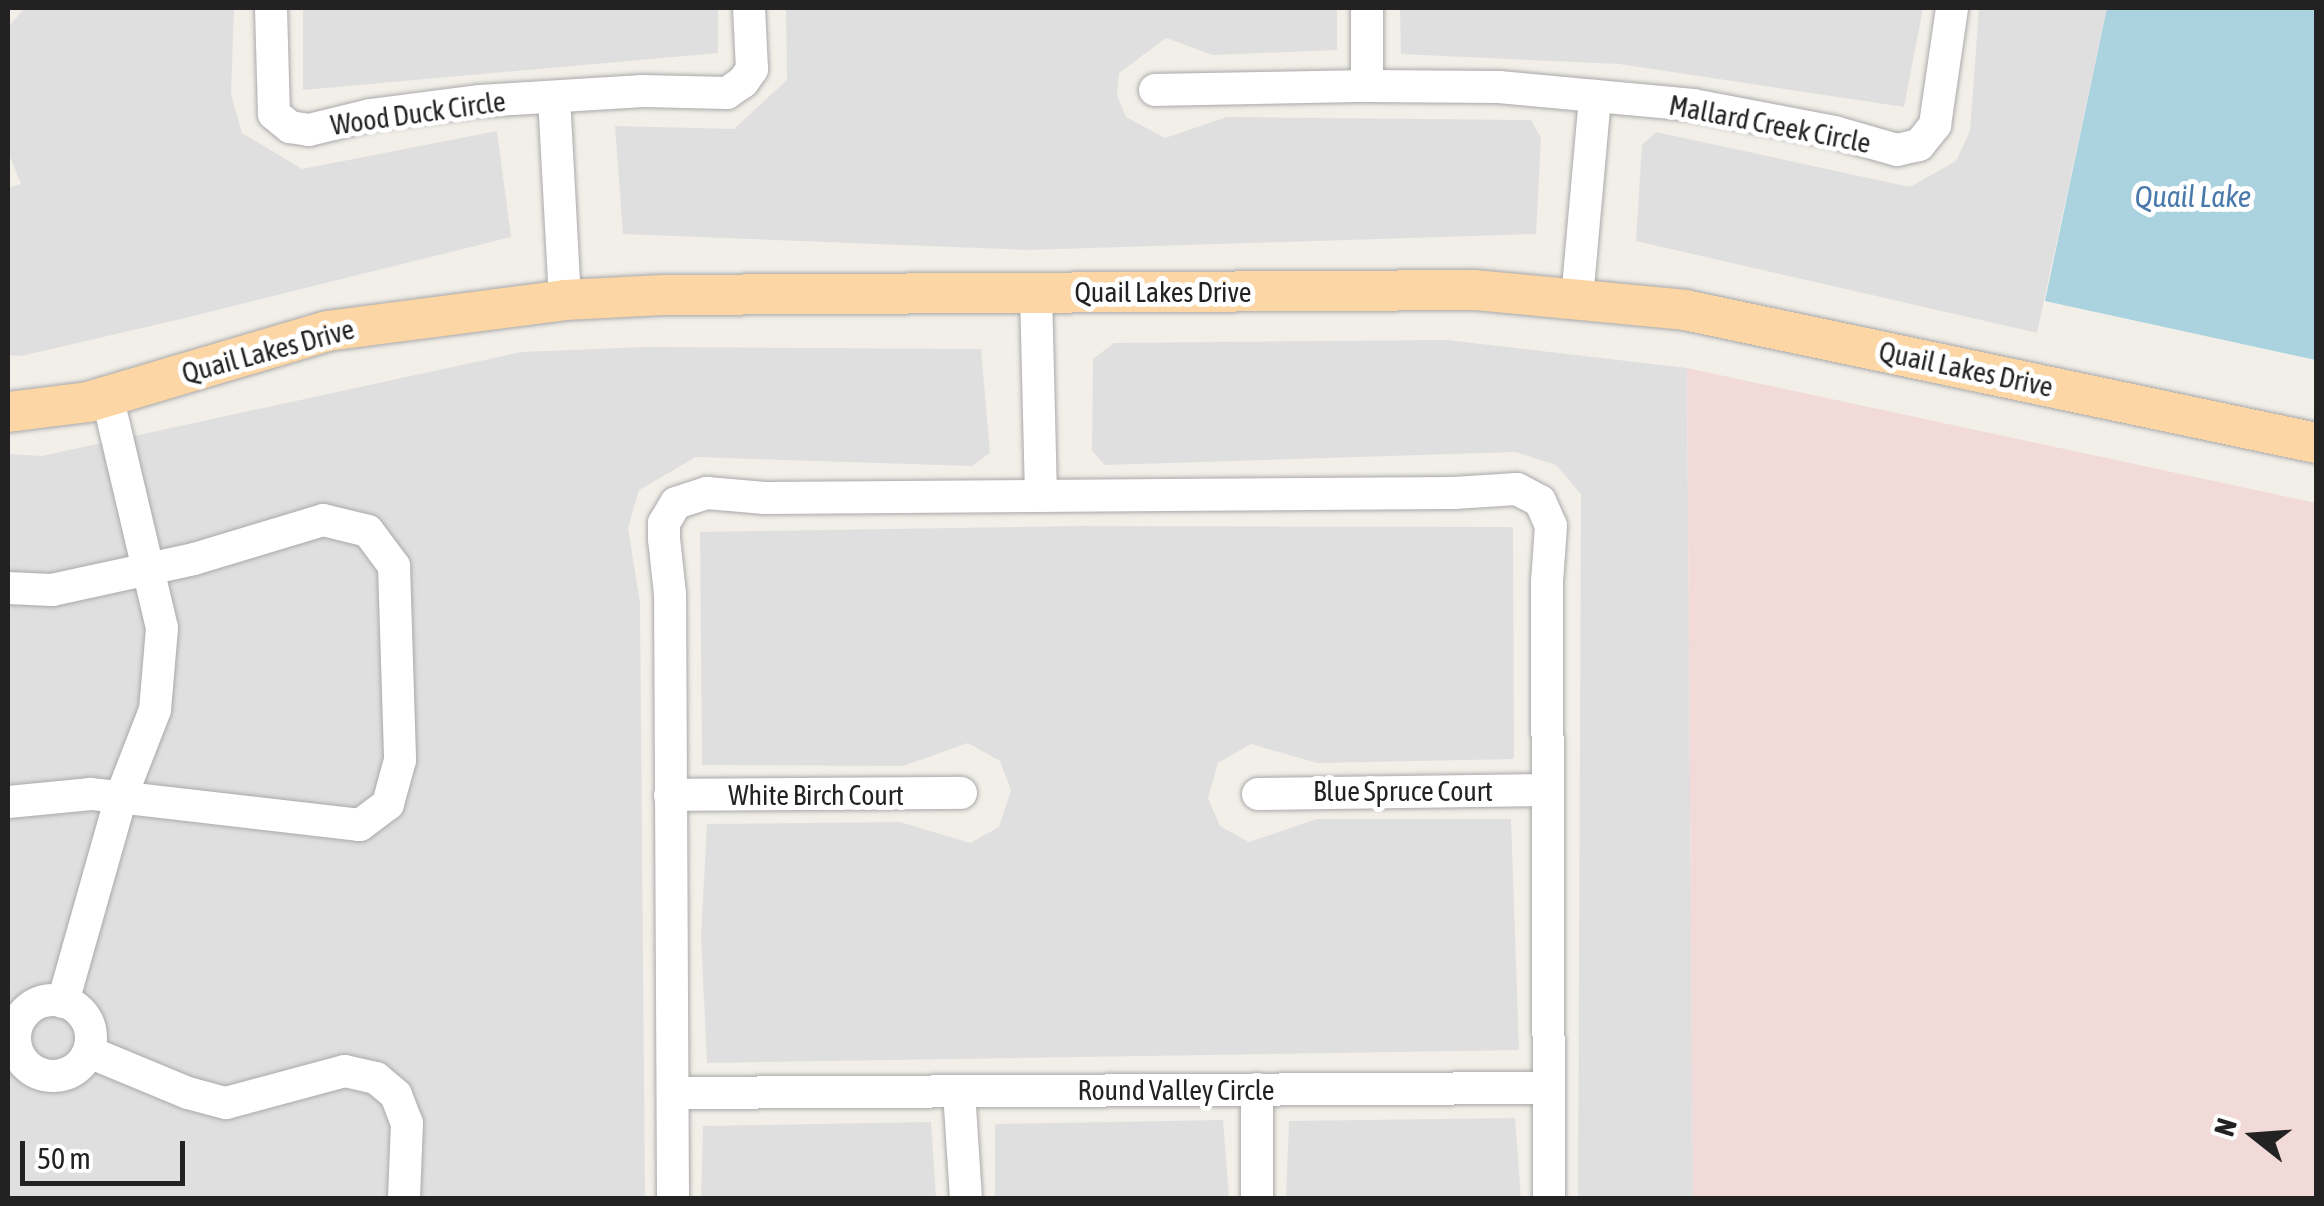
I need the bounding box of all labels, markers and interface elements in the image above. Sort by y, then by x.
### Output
street label: Wood Duck Circle [328,84,508,142]
street label: Mallard Creek Circle [1666,88,1874,160]
water label: Quail Lake [2135,178,2251,214]
street label: Quail Lakes Drive [1075,275,1251,309]
street label: Quail Lakes Drive [178,312,358,390]
street label: Quail Lakes Drive [1876,334,2056,404]
street label: Blue Spruce Court [1313,774,1493,808]
street label: White Birch Court [728,778,904,812]
street label: Round Valley Circle [1077,1073,1275,1107]
north arrow [2204,1086,2304,1186]
text: N [2208,1115,2243,1140]
scale bar [25,1121,190,1183]
text: 50 m [37,1141,91,1175]

